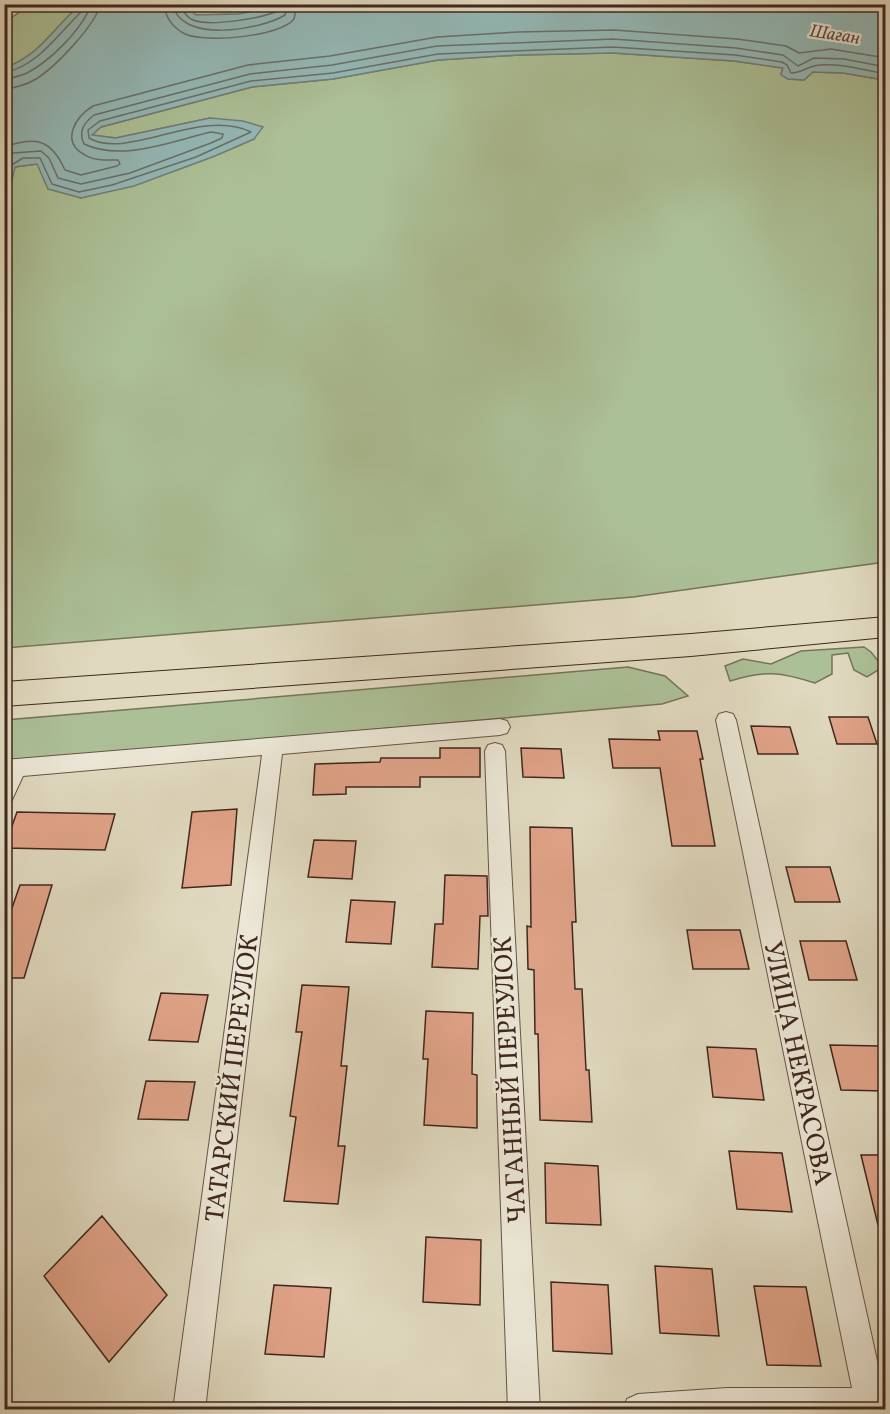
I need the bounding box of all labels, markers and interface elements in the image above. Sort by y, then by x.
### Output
water label: Шаған [808,19,862,52]
street label: ТАТАРСКИЙ ПЕРЕУЛОК [197,932,269,1224]
street label: ЧАГАННЫЙ ПЕРЕУЛОК [485,935,536,1224]
street label: УЛИЦА НЕКРАСОВА [754,938,841,1189]

